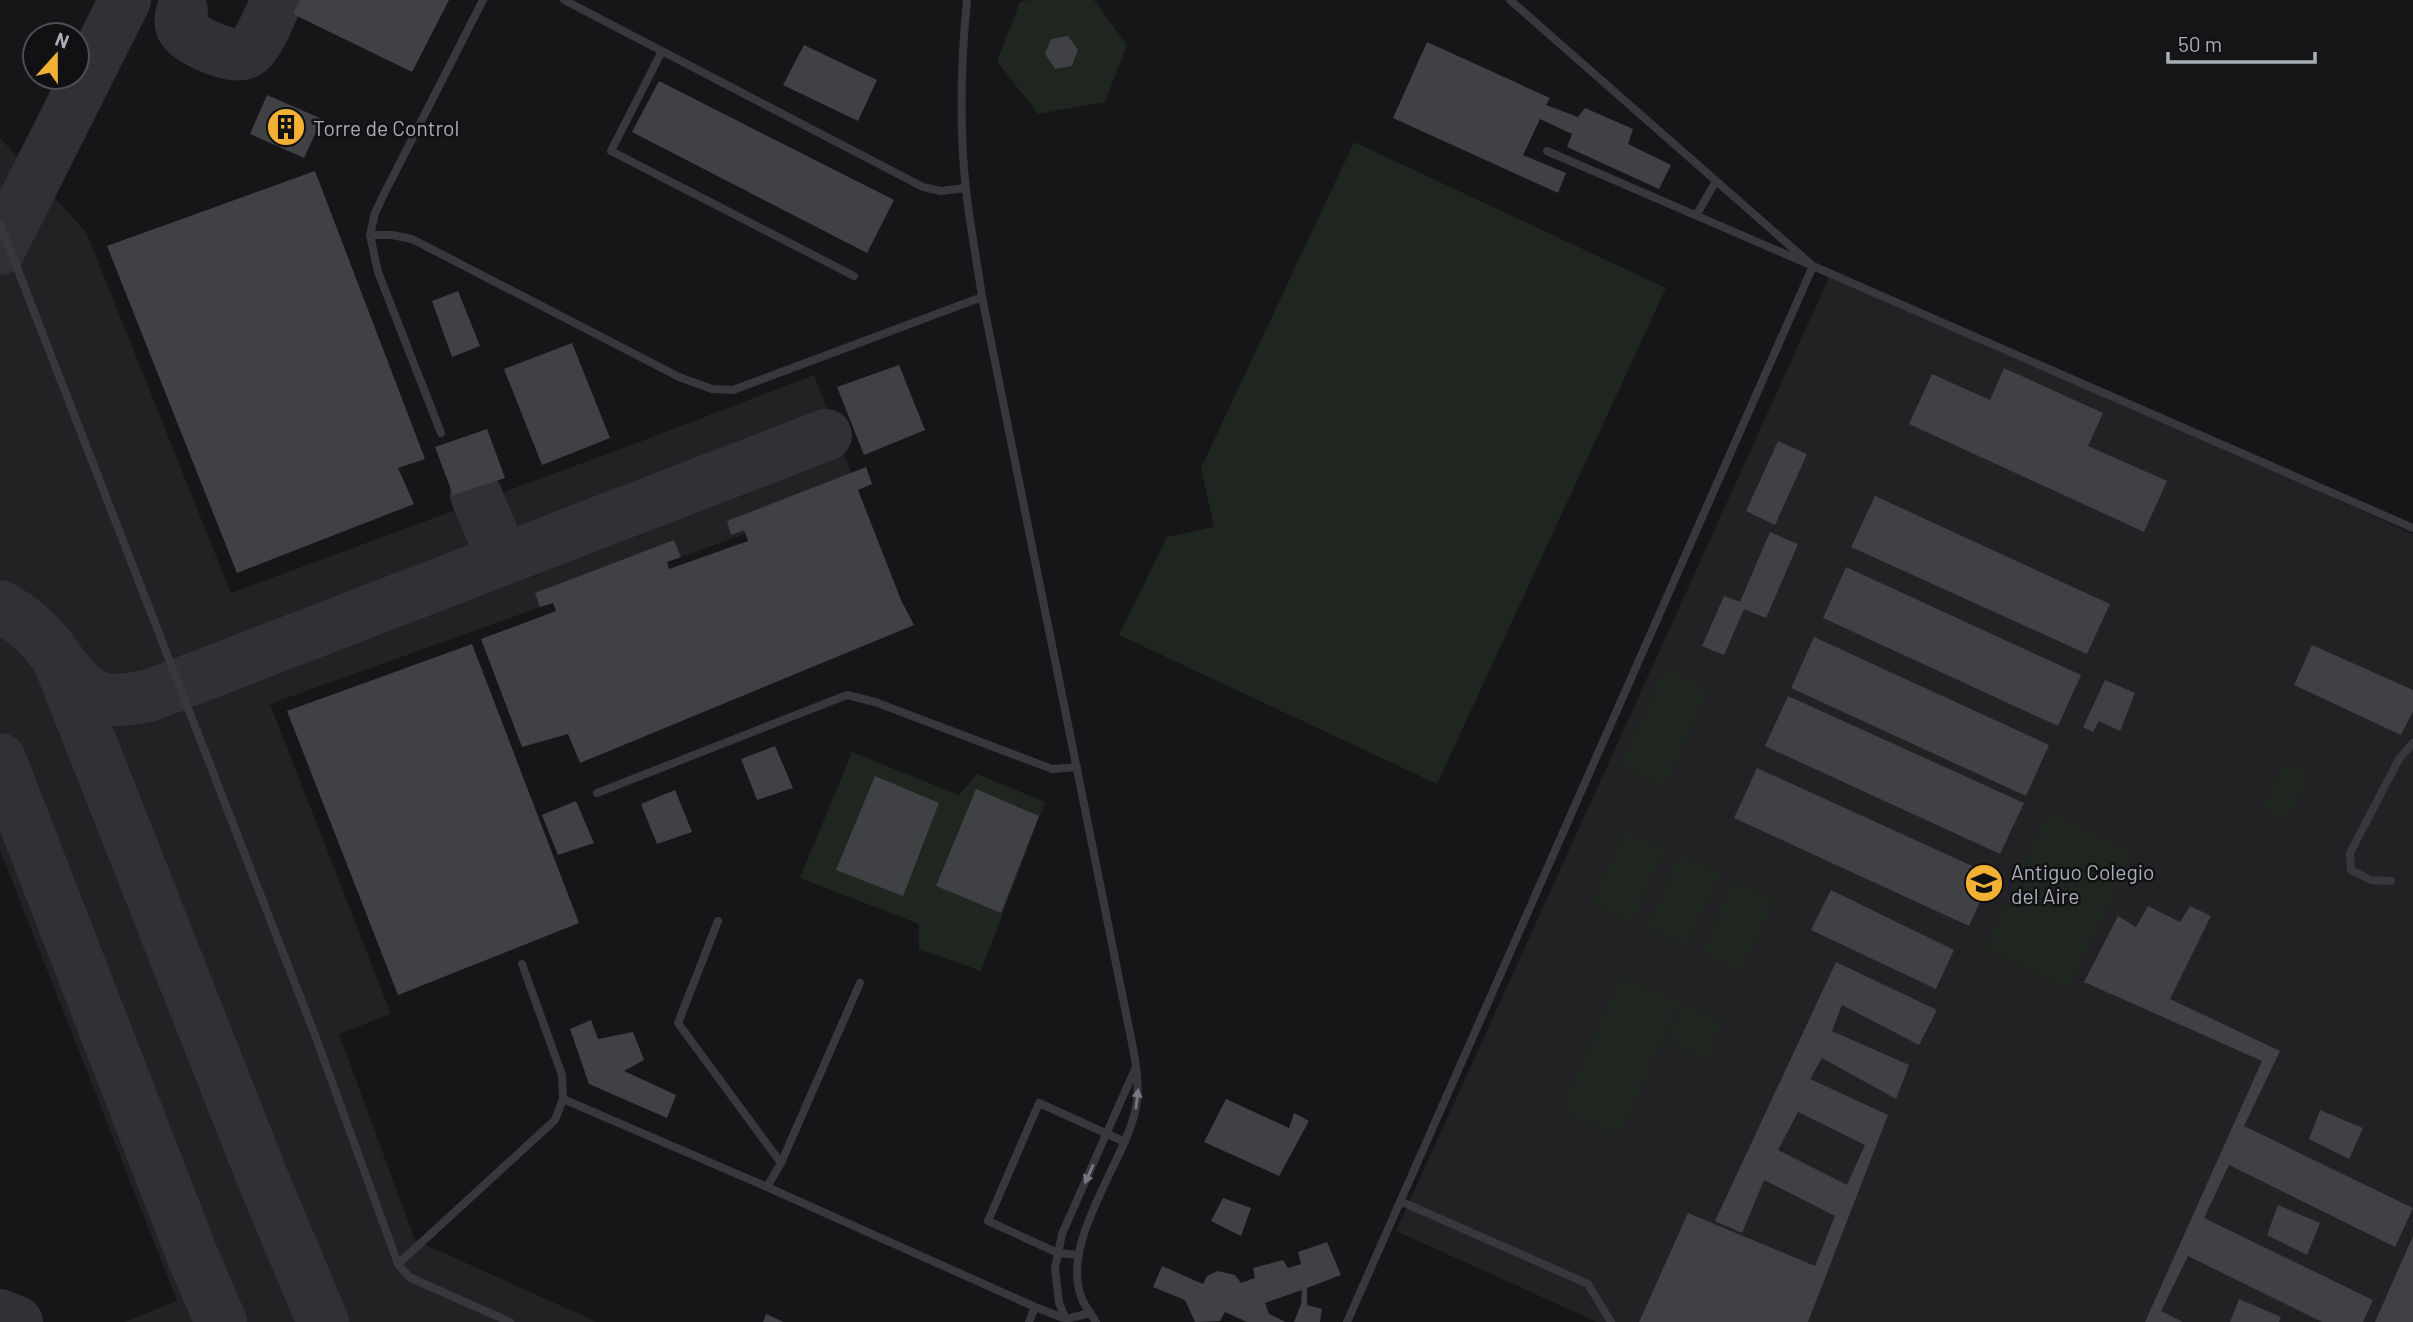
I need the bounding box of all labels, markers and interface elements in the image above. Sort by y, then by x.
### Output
north arrow [21,21,91,91]
scale bar [2168,21,2315,65]
text: N [52,27,72,53]
text: 50 m [2178,31,2222,56]
building icon: Torre de Control [265,106,307,148]
place label: Torre de Control [313,115,459,140]
place label: Antiguo Colegio del Aire [2011,859,2154,908]
school or university icon: Antiguo Colegio del Aire [1963,862,2005,904]
one-way arrow [1131,1087,1142,1109]
one-way arrow [1083,1164,1095,1184]

